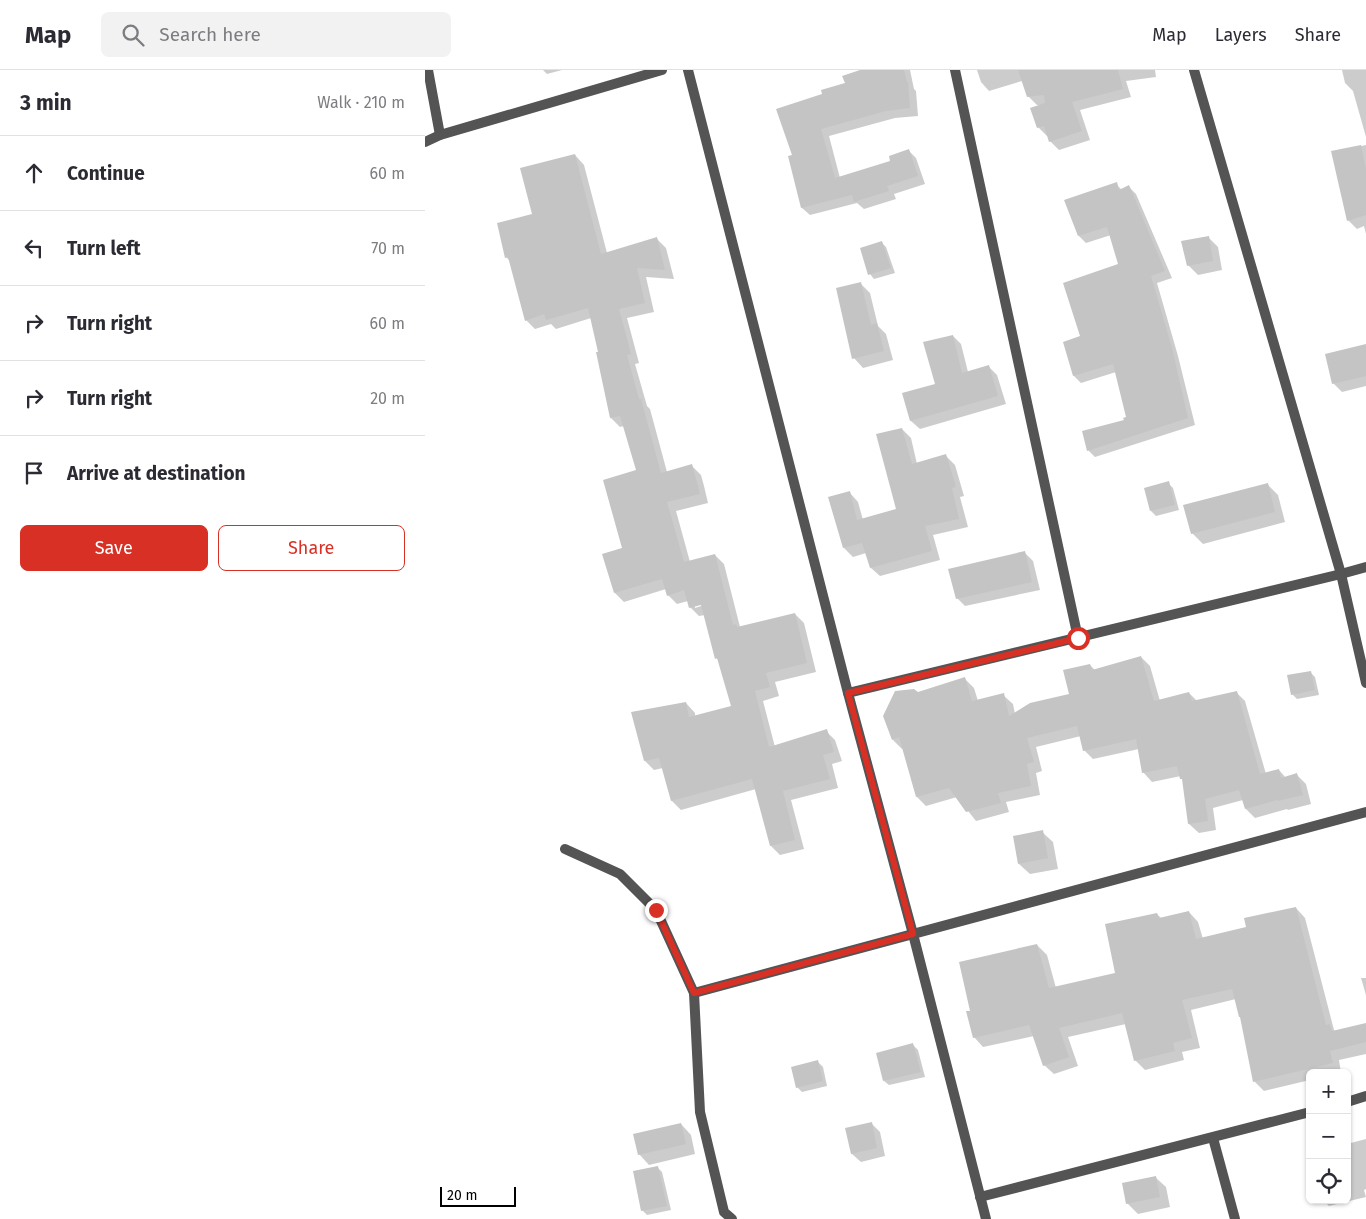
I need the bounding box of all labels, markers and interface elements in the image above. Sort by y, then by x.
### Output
search box [101,12,451,57]
text: Map [25,21,71,49]
icon: search [119,21,147,49]
text: Search here [159,23,261,46]
text: Map [1152,24,1187,46]
text: Layers [1215,24,1267,46]
text: Share [1295,24,1341,46]
text: 3 min [20,90,72,116]
text: Walk · 210 m [317,93,405,112]
icon: ahead [20,159,48,187]
text: Continue [67,162,145,185]
text: 60 m [370,164,405,183]
icon: left [20,234,48,262]
text: Turn left [67,237,141,260]
text: 70 m [371,239,405,258]
icon: right [20,309,48,337]
text: Turn right [67,312,152,335]
text: 60 m [370,314,405,333]
icon: right [20,384,48,412]
text: Turn right [67,387,152,410]
text: 20 m [370,389,405,408]
icon: arrive [20,459,48,487]
text: Arrive at destination [67,462,246,485]
button: Save [20,525,208,571]
button: Share [218,525,405,571]
route start [1067,627,1090,650]
route end [645,899,668,922]
map controls [1306,1069,1351,1204]
button: + [1306,1069,1351,1114]
button: − [1306,1114,1351,1159]
button: locate [1306,1159,1351,1204]
scale bar [440,1184,516,1207]
text: 20 m [447,1187,477,1204]

